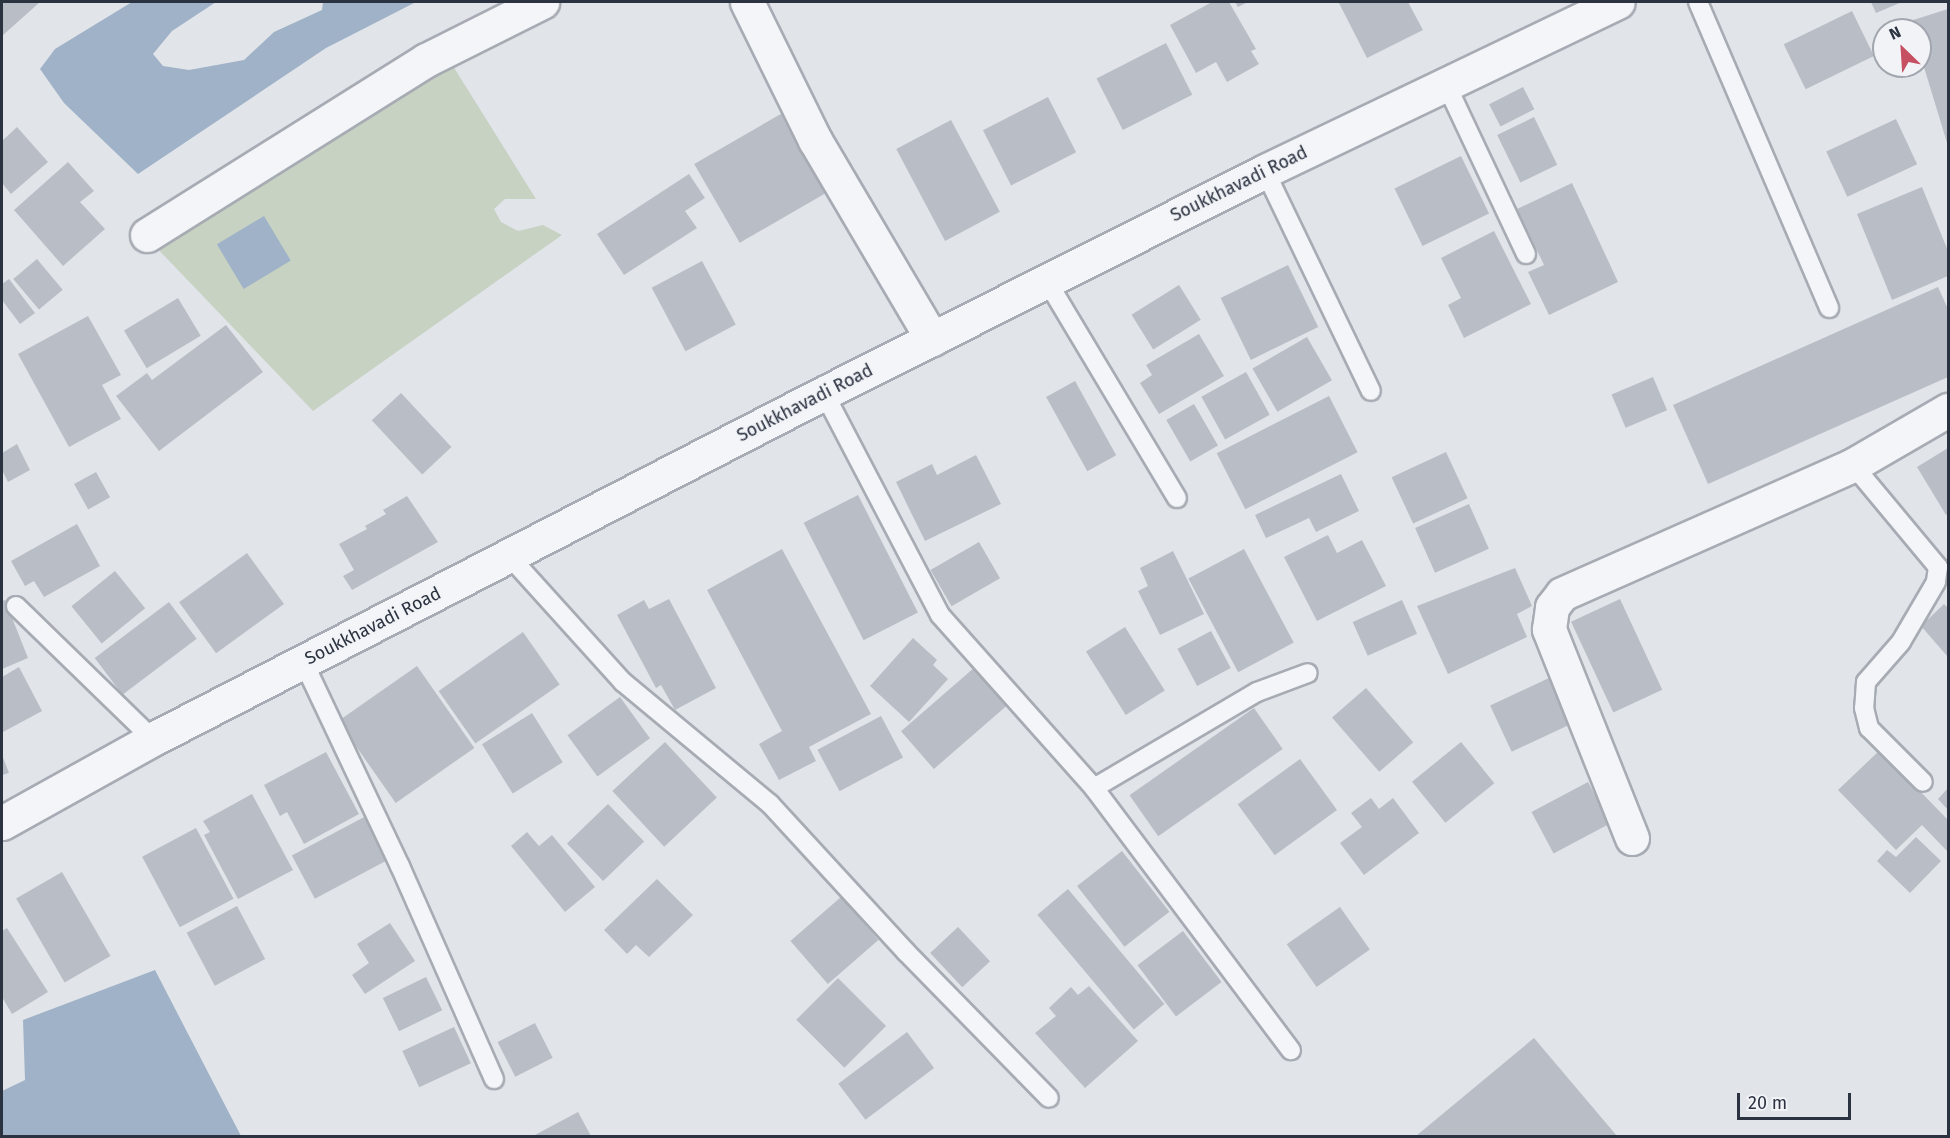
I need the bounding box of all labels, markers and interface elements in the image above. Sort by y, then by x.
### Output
north arrow [1872,18,1932,78]
text: N [1886,22,1904,44]
street label: Soukkhavadi Road [1167,141,1311,227]
street label: Soukkhavadi Road [733,359,877,447]
street label: Soukkhavadi Road [301,582,445,670]
scale bar [1740,1081,1854,1119]
text: 20 m [1748,1092,1787,1114]

